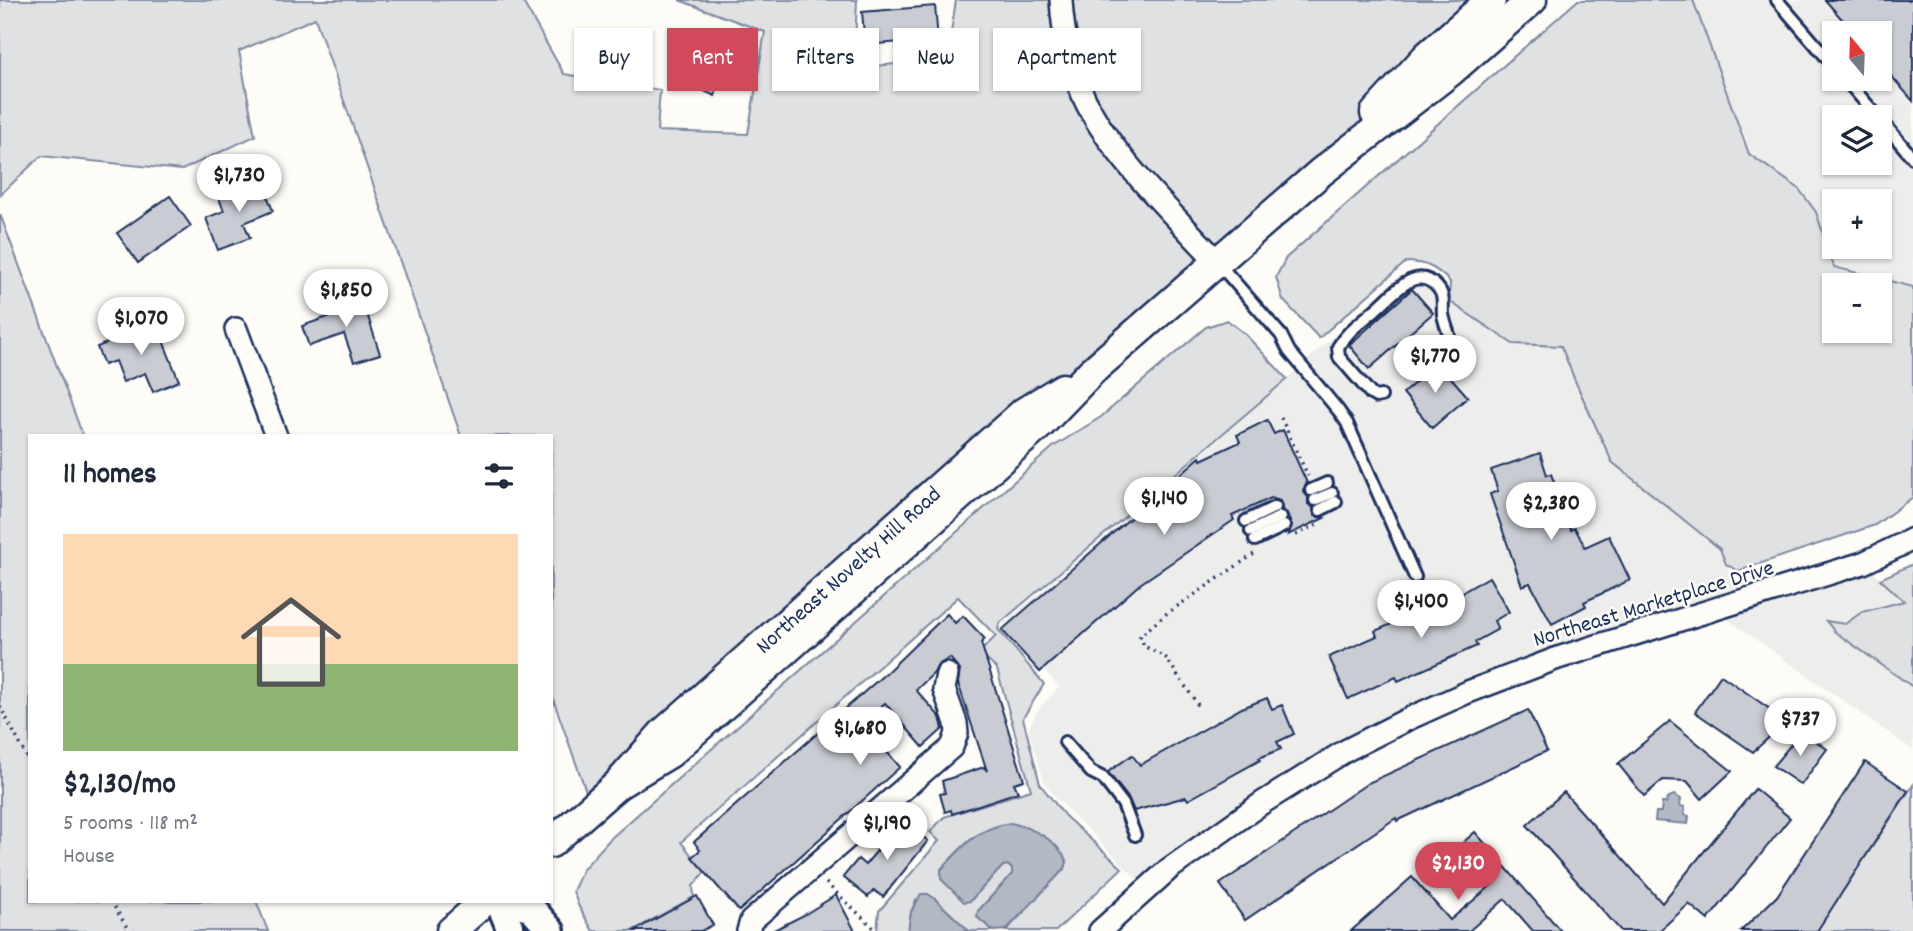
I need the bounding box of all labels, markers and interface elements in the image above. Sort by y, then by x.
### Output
north arrow [1822,21,1892,91]
map controls [1822,21,1892,343]
chip: Buy [574,28,653,91]
chip: Rent [667,28,758,91]
chip: Filters [772,28,879,91]
chip: New [893,28,979,91]
chip: Apartment [993,28,1141,91]
button: layers [1822,105,1892,175]
pin: $1,730 [182,154,296,214]
text: $1,730 [213,160,265,193]
button: + [1822,189,1892,259]
pin: $1,850 [289,270,403,329]
button: − [1822,273,1892,343]
text: $1,850 [319,275,373,308]
pin: $1,070 [84,298,198,357]
text: $1,070 [114,303,168,336]
pin: $1,770 [1378,336,1492,395]
text: $1,770 [1409,341,1461,374]
text: 11 homes [63,455,157,498]
icon: filters [480,457,518,495]
pin: $1,140 [1107,477,1221,537]
street label: Northeast Novelty Hill Road [749,480,950,663]
pin: $2,380 [1494,482,1608,542]
text: $1,140 [1140,483,1188,516]
text: $2,380 [1522,488,1580,521]
street label: Northeast Marketplace Drive [1530,553,1778,658]
icon: home [228,579,354,705]
pin: $1,400 [1364,580,1478,640]
text: $1,400 [1393,586,1449,619]
pin: $737 [1759,698,1841,758]
text: $737 [1780,704,1820,737]
pin: $1,680 [803,708,917,767]
text: $1,680 [833,713,887,746]
text: $2,130/mo [63,765,176,808]
pin: $1,190 [830,802,944,862]
text: 5 rooms · 118 m² [63,808,198,841]
text: $1,190 [862,808,912,841]
text: House [63,841,115,874]
pin: $2,130 [1401,842,1515,902]
text: $2,130 [1431,848,1485,881]

